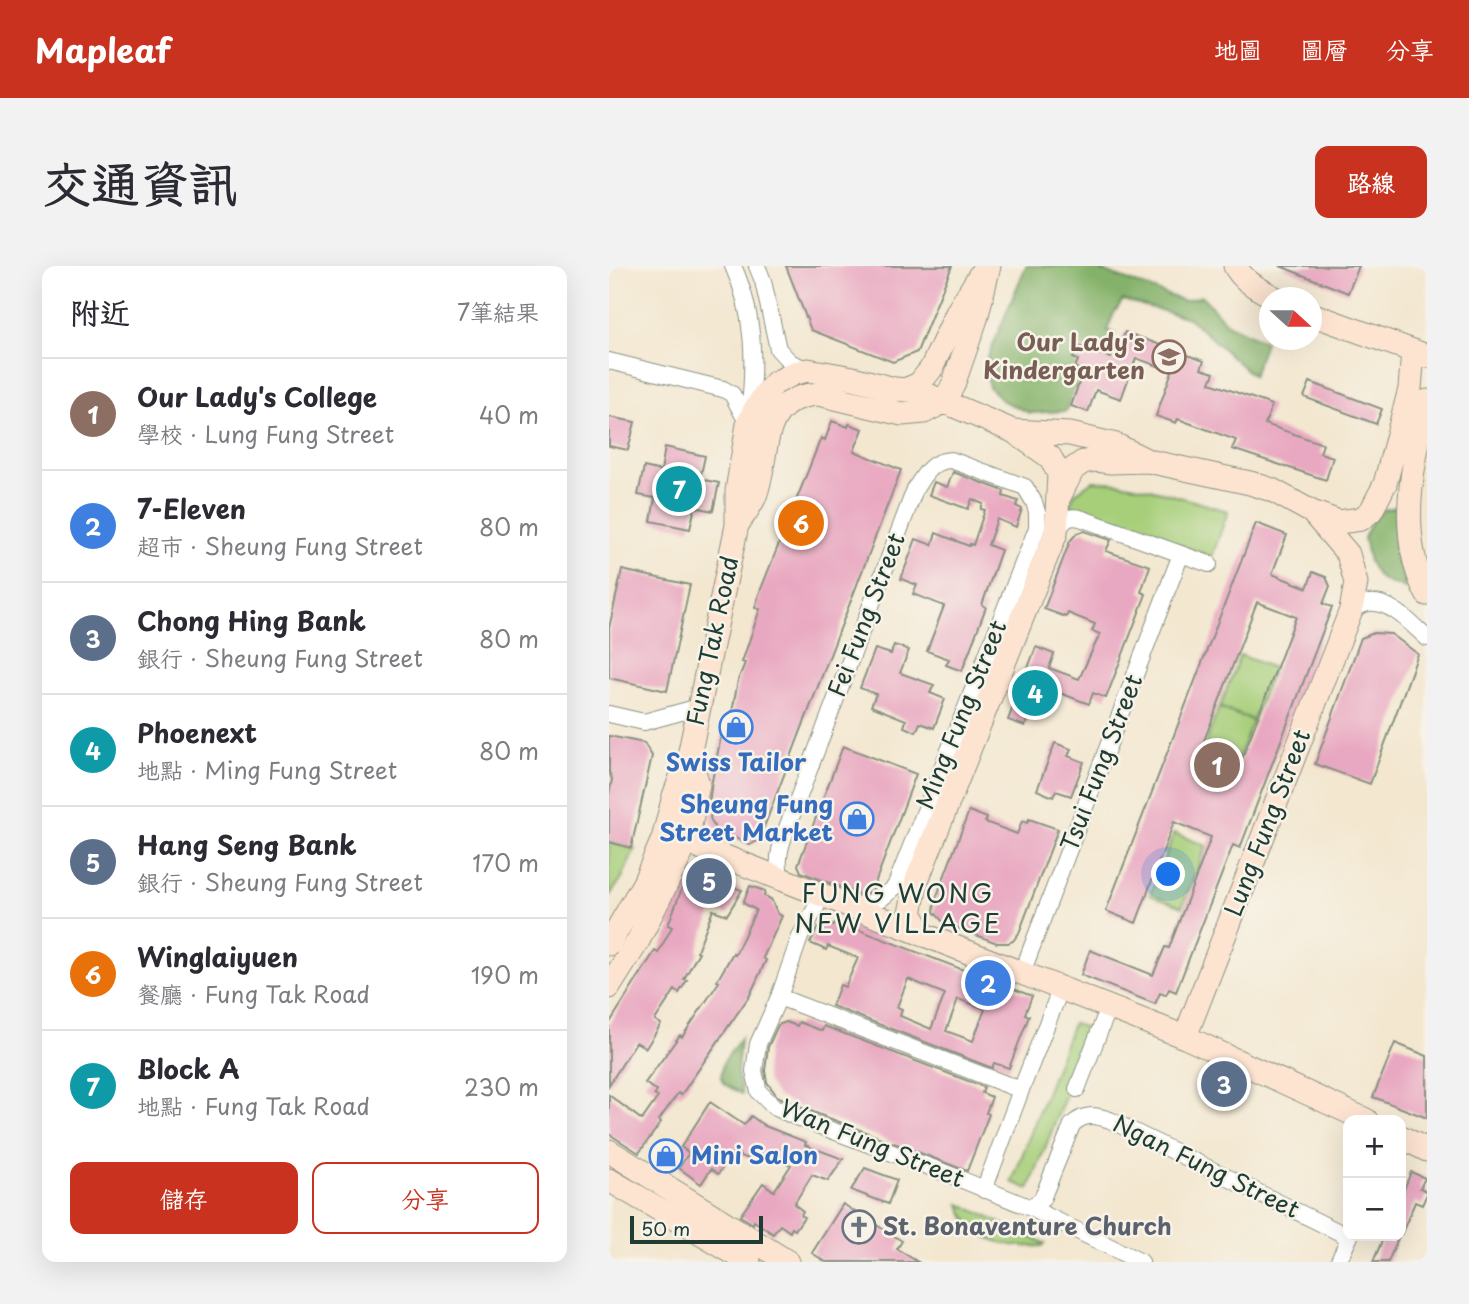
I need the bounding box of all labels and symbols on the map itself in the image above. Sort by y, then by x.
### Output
north arrow [1259,287,1322,350]
place label: Our Lady's Kindergarten [983,323,1145,387]
school or university icon: Our Lady's Kindergarten [1150,338,1188,376]
pin: 7 [656,463,702,515]
pin: 6 [778,497,824,549]
street label: Fei Fung Street [817,527,913,702]
street label: Fung Tak Road [675,552,747,729]
street label: Ming Fung Street [906,614,1015,814]
pin: 4 [1012,667,1058,719]
street label: Tsui Fung Street [1050,668,1150,856]
shop icon: Swiss Tailor [717,708,755,746]
street label: Lung Fung Street [1214,723,1318,921]
pin: 1 [1194,739,1240,791]
place label: Swiss Tailor [666,743,807,779]
place label: Sheung Fung Street Market [659,785,833,849]
shop icon: Sheung Fung Street Market [838,800,876,838]
pin: 5 [686,855,732,907]
your location [1151,857,1185,891]
district label: FUNG WONG NEW VILLAGE [794,873,1002,942]
pin: 2 [965,957,1011,1009]
pin: 3 [1201,1058,1247,1110]
street label: Wan Fung Street [775,1089,970,1196]
street label: Ngan Fung Street [1107,1104,1306,1226]
place label: Mini Salon [691,1136,818,1172]
shop icon: Mini Salon [647,1137,685,1175]
place label: St. Bonaventure Church [883,1207,1172,1243]
church icon: St. Bonaventure Church [840,1208,878,1246]
scale bar [630,1213,763,1245]

